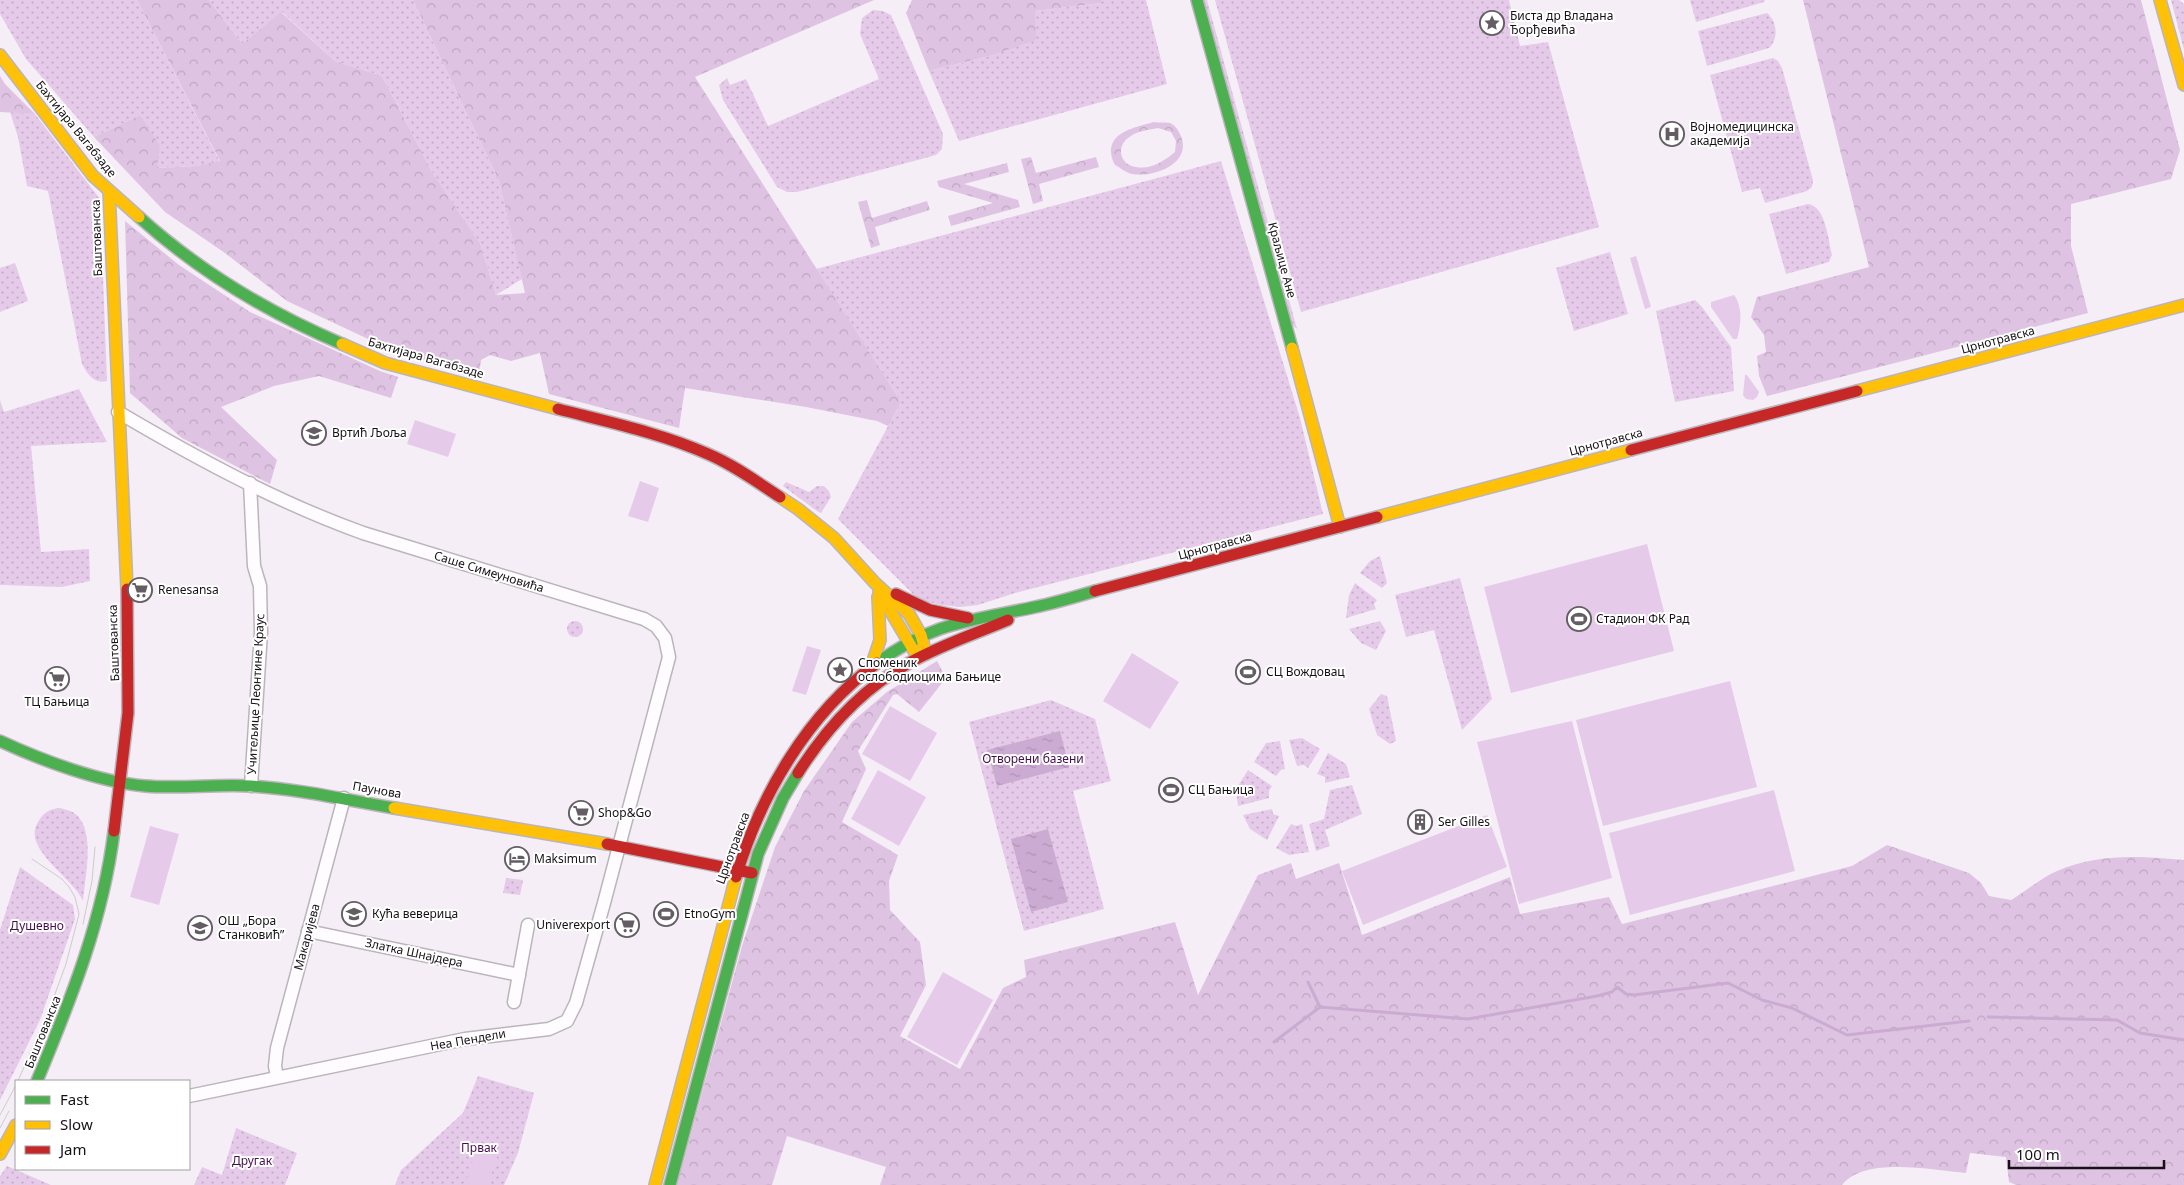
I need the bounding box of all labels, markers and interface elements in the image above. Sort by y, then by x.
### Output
place label: Биста др Владана Ђорђевића [1510,7,1613,38]
place icon: Биста др Владана Ђорђевића [1479,10,1505,36]
street label: Бахтијара Вагабзаде [32,77,121,181]
place label: Војномедицинска академија [1690,118,1794,149]
hospital icon: Војномедицинска академија [1659,121,1685,147]
street label: Баштованска [87,199,106,277]
street label: Краљице Ане [1264,220,1301,300]
street label: Црнотравска [1959,322,2037,358]
street label: Бахтијара Вагабзаде [366,333,486,382]
school or university icon: Вртић Љоља [301,420,327,446]
place label: Вртић Љоља [332,424,407,441]
street label: Црнотравска [1567,424,1645,460]
street label: Црнотравска [1176,528,1254,564]
street label: Саше Симеуновића [432,547,546,596]
supermarket icon: Renesansa [127,577,153,603]
place label: Renesansa [158,581,219,598]
street label: Баштованска [104,604,123,682]
sports icon: Стадион ФК Рад [1566,606,1592,632]
place label: Стадион ФК Рад [1596,610,1690,627]
street label: Учитељице Леонтине Краус [243,613,268,775]
place label: Споменик ослободиоцима Бањице [858,654,1002,685]
place icon: Споменик ослободиоцима Бањице [827,657,853,683]
sports icon: СЦ Вождовац [1235,659,1261,685]
place label: СЦ Вождовац [1266,663,1345,680]
supermarket icon: ТЦ Бањица [44,666,70,692]
place label: ТЦ Бањица [25,693,89,710]
park label: Отворени базени [982,750,1084,767]
street label: Паунова [351,777,403,802]
sports icon: СЦ Бањица [1158,777,1184,803]
place label: СЦ Бањица [1188,781,1254,798]
supermarket icon: Shop&Go [568,800,594,826]
place label: Shop&Go [598,804,651,821]
street label: Црнотравска [712,809,753,886]
building icon: Ser Gilles [1407,809,1433,835]
place label: Ser Gilles [1438,813,1490,830]
hotel icon: Maksimum [504,846,530,872]
place label: Maksimum [534,850,597,867]
school or university icon: Кућа веверица [341,901,367,927]
sports icon: EtnoGym [653,901,679,927]
street label: Макаријева [289,902,324,972]
place label: Кућа веверица [372,905,458,922]
place label: EtnoGym [684,905,736,922]
place label: ОШ „Бора Станковић” [218,912,285,943]
supermarket icon: Univerexport [614,912,640,938]
school or university icon: ОШ „Бора Станковић” [187,915,213,941]
place label: Univerexport [536,916,611,933]
park label: Душевно [10,917,64,934]
street label: Златка Шнајдера [364,934,465,971]
street label: Баштованска [20,993,65,1071]
street label: Неа Пендели [429,1024,507,1055]
legend [15,1080,190,1170]
text: Fast [60,1089,89,1109]
text: Slow [60,1114,93,1134]
scale bar [2009,1138,2164,1170]
text: Jam [58,1139,87,1159]
park label: Првак [461,1139,498,1156]
text: 100 m [2016,1144,2060,1164]
park label: Другак [232,1152,273,1169]

